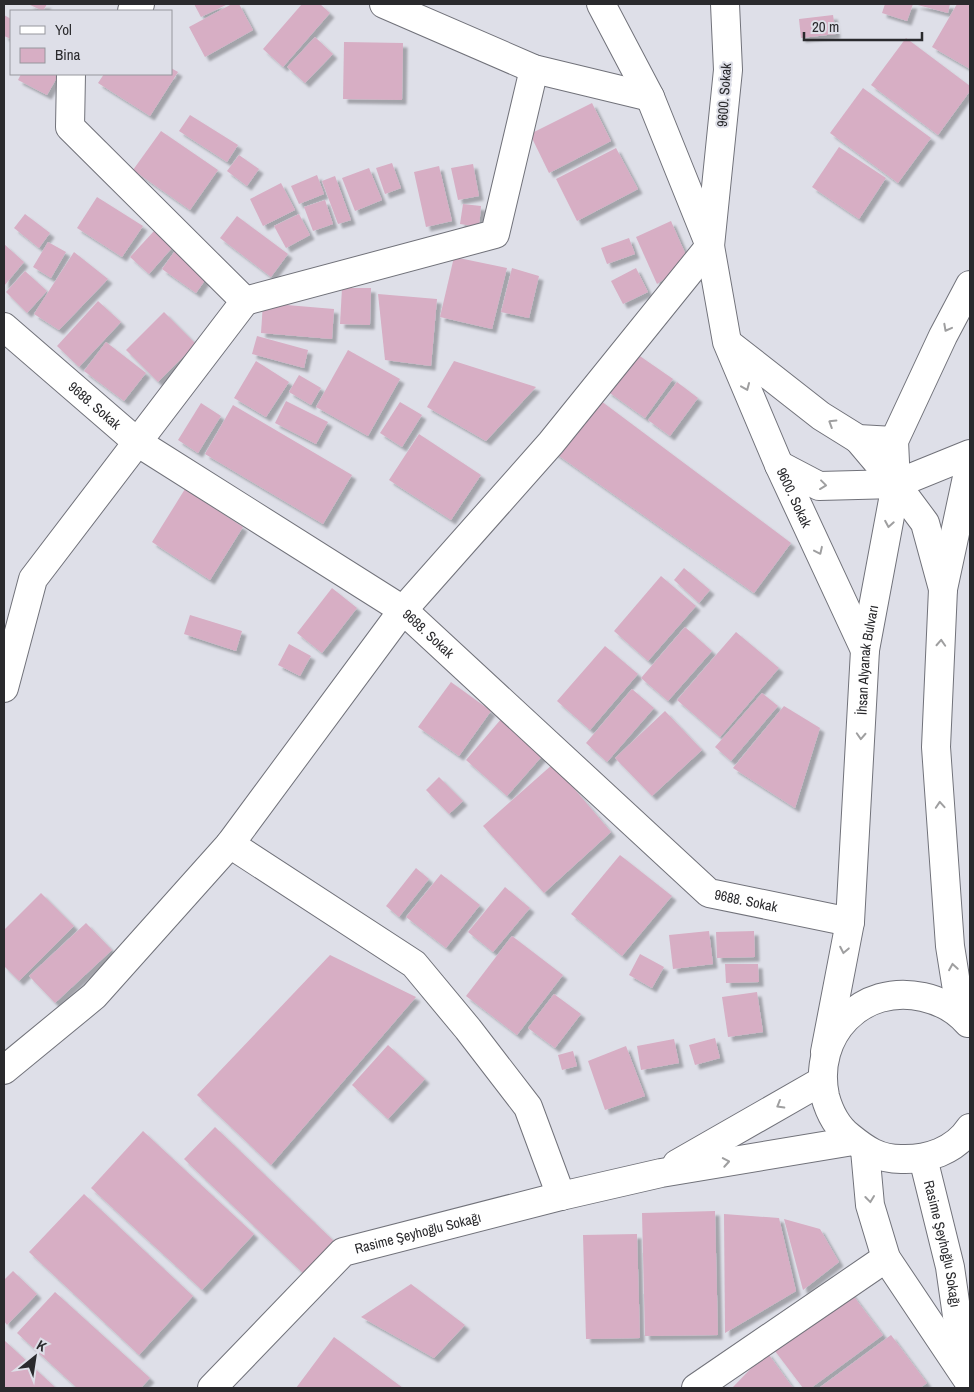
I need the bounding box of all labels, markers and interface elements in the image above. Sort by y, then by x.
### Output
legend [10,10,172,75]
scale bar [804,10,922,42]
text: 20 m [812,16,839,37]
text: Yol [55,19,72,40]
text: Bina [55,44,80,65]
street label: 9600. Sokak [713,62,735,127]
one-way arrow [943,323,953,332]
street label: 9688. Sokak [65,378,125,433]
one-way arrow [740,382,751,391]
one-way arrow [829,419,838,429]
street label: 9600. Sokak [773,465,816,531]
one-way arrow [819,479,827,490]
one-way arrow [884,519,894,528]
one-way arrow [813,546,823,555]
street label: İhsan Alyanak Bulvarı [852,604,882,715]
street label: 9688. Sokak [399,605,458,662]
one-way arrow [935,639,946,647]
one-way arrow [855,733,866,741]
one-way arrow [935,801,946,809]
street label: 9688. Sokak [713,885,779,916]
one-way arrow [840,946,850,955]
one-way arrow [949,963,959,971]
one-way arrow [776,1099,785,1109]
one-way arrow [722,1157,730,1167]
street label: Rasime Şeyhoğlu Sokağı [920,1178,965,1308]
one-way arrow [864,1195,875,1203]
street label: Rasime Şeyhoğlu Sokağı [353,1208,483,1258]
north arrow [10,1332,60,1382]
text: K [33,1336,50,1356]

